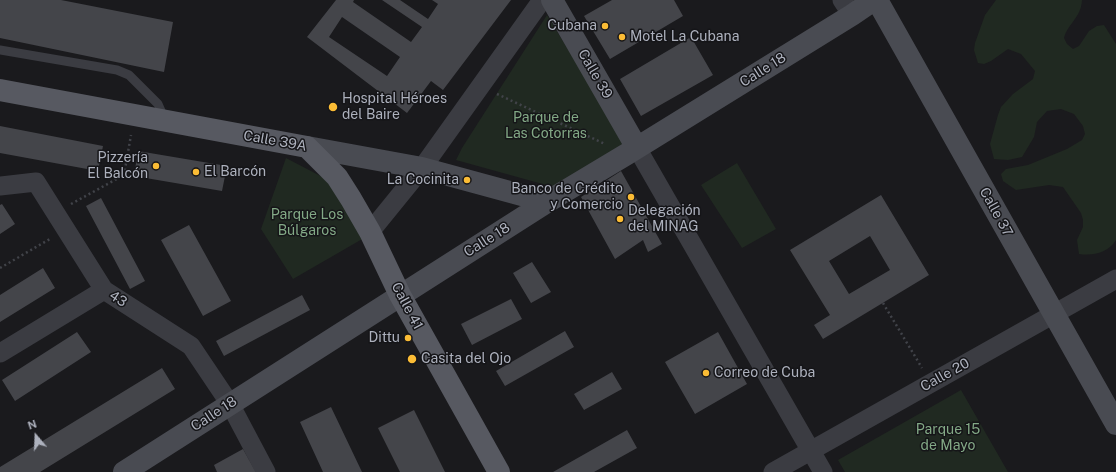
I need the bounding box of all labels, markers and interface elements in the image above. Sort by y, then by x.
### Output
place label: Cubana [547,18,597,34]
marker: Cubana [600,21,610,31]
place label: Motel La Cubana [630,29,739,45]
marker: Motel La Cubana [617,32,627,42]
street label: Calle 39 [574,46,616,102]
street label: Calle 18 [737,49,789,91]
place label: Hospital Héroes del Baire [342,91,447,124]
marker: Hospital Héroes del Baire [327,101,339,113]
park label: Parque de Las Cotorras [505,110,587,142]
street label: Calle 39A [242,127,308,155]
place label: Pizzería El Balcón [87,150,148,182]
marker: Pizzería El Balcón [151,161,161,171]
place label: El Barcón [204,164,266,180]
marker: El Barcón [191,167,201,177]
place label: La Cocinita [387,172,459,188]
marker: La Cocinita [462,175,472,185]
place label: Banco de Crédito y Comercio [511,181,623,214]
street label: Calle 37 [976,185,1016,239]
marker: Banco de Crédito y Comercio [626,192,636,202]
place label: Delegación del MINAG [628,203,701,236]
park label: Parque Los Búlgaros [271,207,343,240]
marker: Delegación del MINAG [615,214,625,224]
street label: Calle 18 [461,219,513,261]
street label: Calle 41 [388,280,426,332]
street label: 43 [106,287,130,311]
place label: Dittu [369,330,400,346]
marker: Dittu [403,333,413,343]
place label: Casita del Ojo [421,351,511,367]
marker: Casita del Ojo [406,353,418,365]
street label: Calle 20 [918,355,972,395]
place label: Correo de Cuba [714,365,815,381]
marker: Correo de Cuba [701,368,711,378]
street label: Calle 18 [188,393,240,435]
north arrow [16,416,56,456]
text: N [26,418,38,432]
park label: Parque 15 de Mayo [916,422,980,454]

